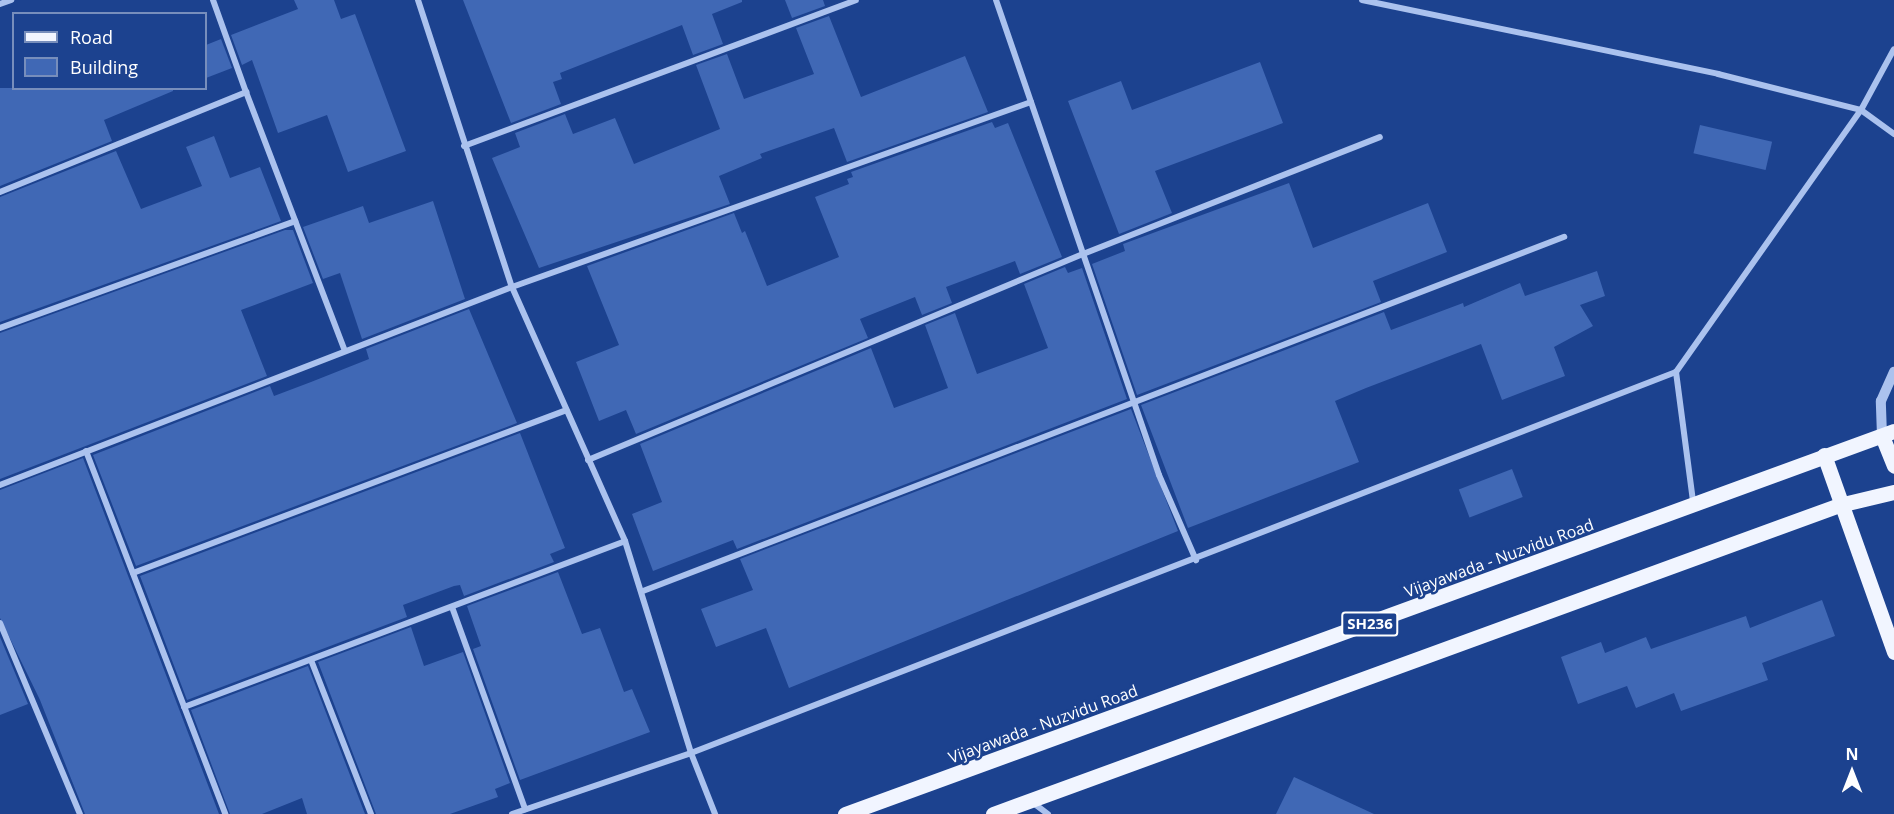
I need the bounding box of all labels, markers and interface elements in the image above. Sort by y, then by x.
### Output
legend [12,12,207,90]
text: Road [70,25,113,49]
text: Building [70,55,138,79]
street label: Vijayawada - Nuzvidu Road [1402,515,1596,601]
road number: SH236 [1340,612,1400,636]
street label: Vijayawada - Nuzvidu Road [946,681,1140,767]
north arrow [1822,742,1882,802]
text: N [1845,743,1859,765]

